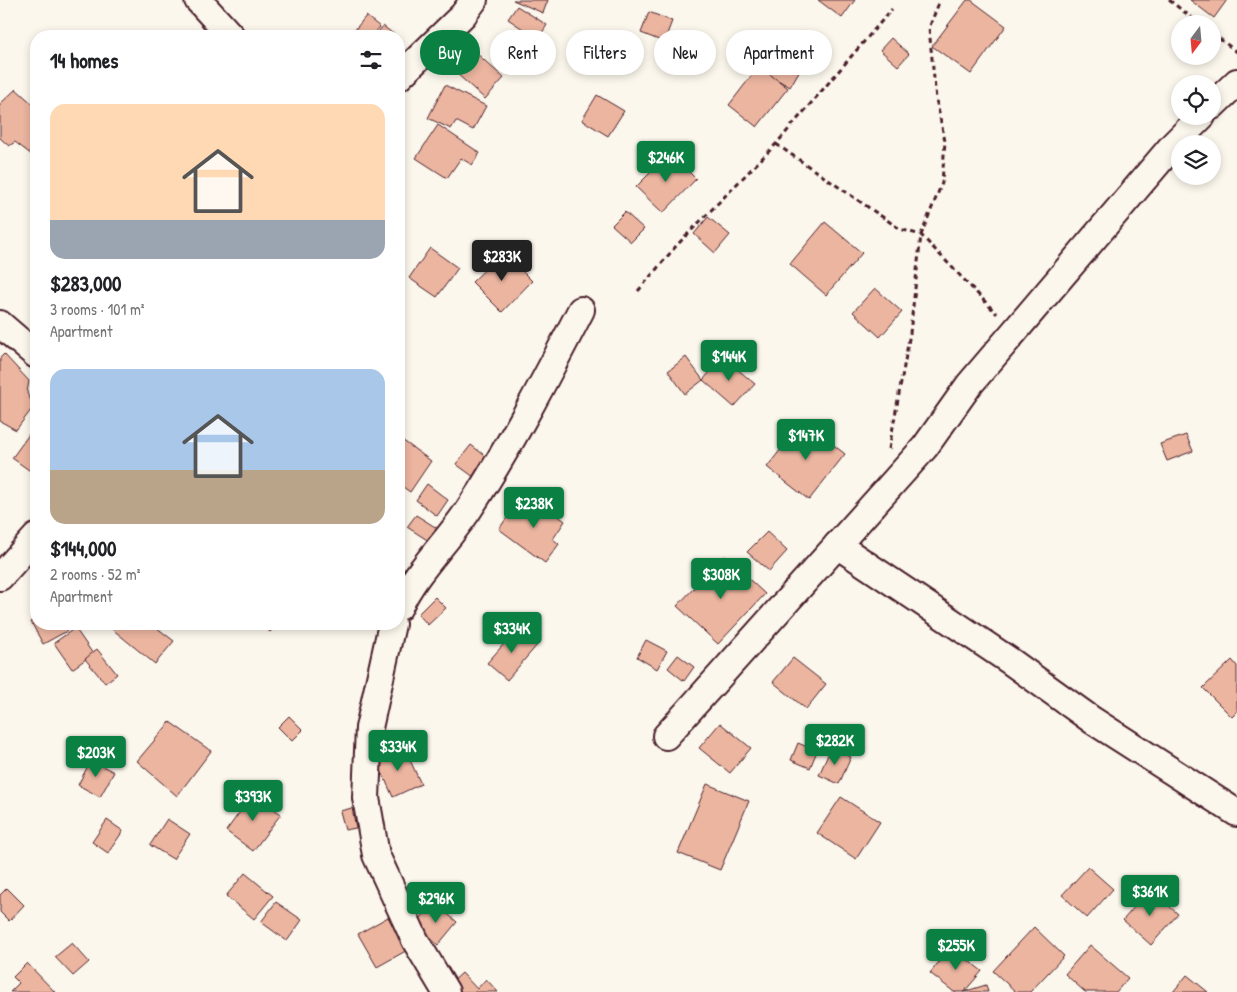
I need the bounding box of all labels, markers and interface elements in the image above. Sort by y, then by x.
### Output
north arrow [1171,15,1221,65]
map controls [1171,15,1221,185]
chip: Buy [420,30,480,75]
chip: Rent [490,30,556,75]
chip: Filters [566,30,644,75]
chip: New [654,30,716,75]
chip: Apartment [726,30,832,75]
text: 14 homes [50,46,118,75]
icon: filters [357,46,385,74]
button: locate [1171,75,1221,125]
button: layers [1171,135,1221,185]
icon: home [173,136,263,226]
pin: $246K [631,140,701,183]
text: $246K [648,146,684,168]
pin: $283K [467,240,537,282]
text: $283K [483,245,521,267]
text: $283,000 [50,269,121,298]
text: 3 rooms · 101 m² [50,298,145,320]
text: Apartment [50,320,113,342]
pin: $144K [694,340,764,382]
text: $144K [712,345,746,367]
icon: home [173,401,263,491]
pin: $147K [771,418,841,461]
text: $147K [788,424,824,446]
pin: $238K [499,486,569,529]
text: $238K [515,492,553,514]
text: $144,000 [50,534,117,563]
pin: $308K [686,558,756,600]
text: 2 rooms · 52 m² [50,563,140,585]
text: $308K [702,563,740,585]
text: Apartment [50,585,113,607]
pin: $334K [477,612,547,654]
text: $334K [494,617,530,639]
pin: $282K [800,724,870,766]
text: $282K [816,729,854,751]
pin: $334K [363,730,433,772]
text: $334K [380,735,416,757]
pin: $203K [61,736,131,778]
text: $203K [77,741,115,763]
pin: $393K [218,780,288,822]
text: $393K [235,785,271,807]
pin: $361K [1115,874,1185,917]
text: $361K [1132,880,1168,902]
pin: $296K [401,882,471,924]
text: $296K [418,887,454,909]
pin: $255K [921,928,991,971]
text: $255K [937,934,975,956]

